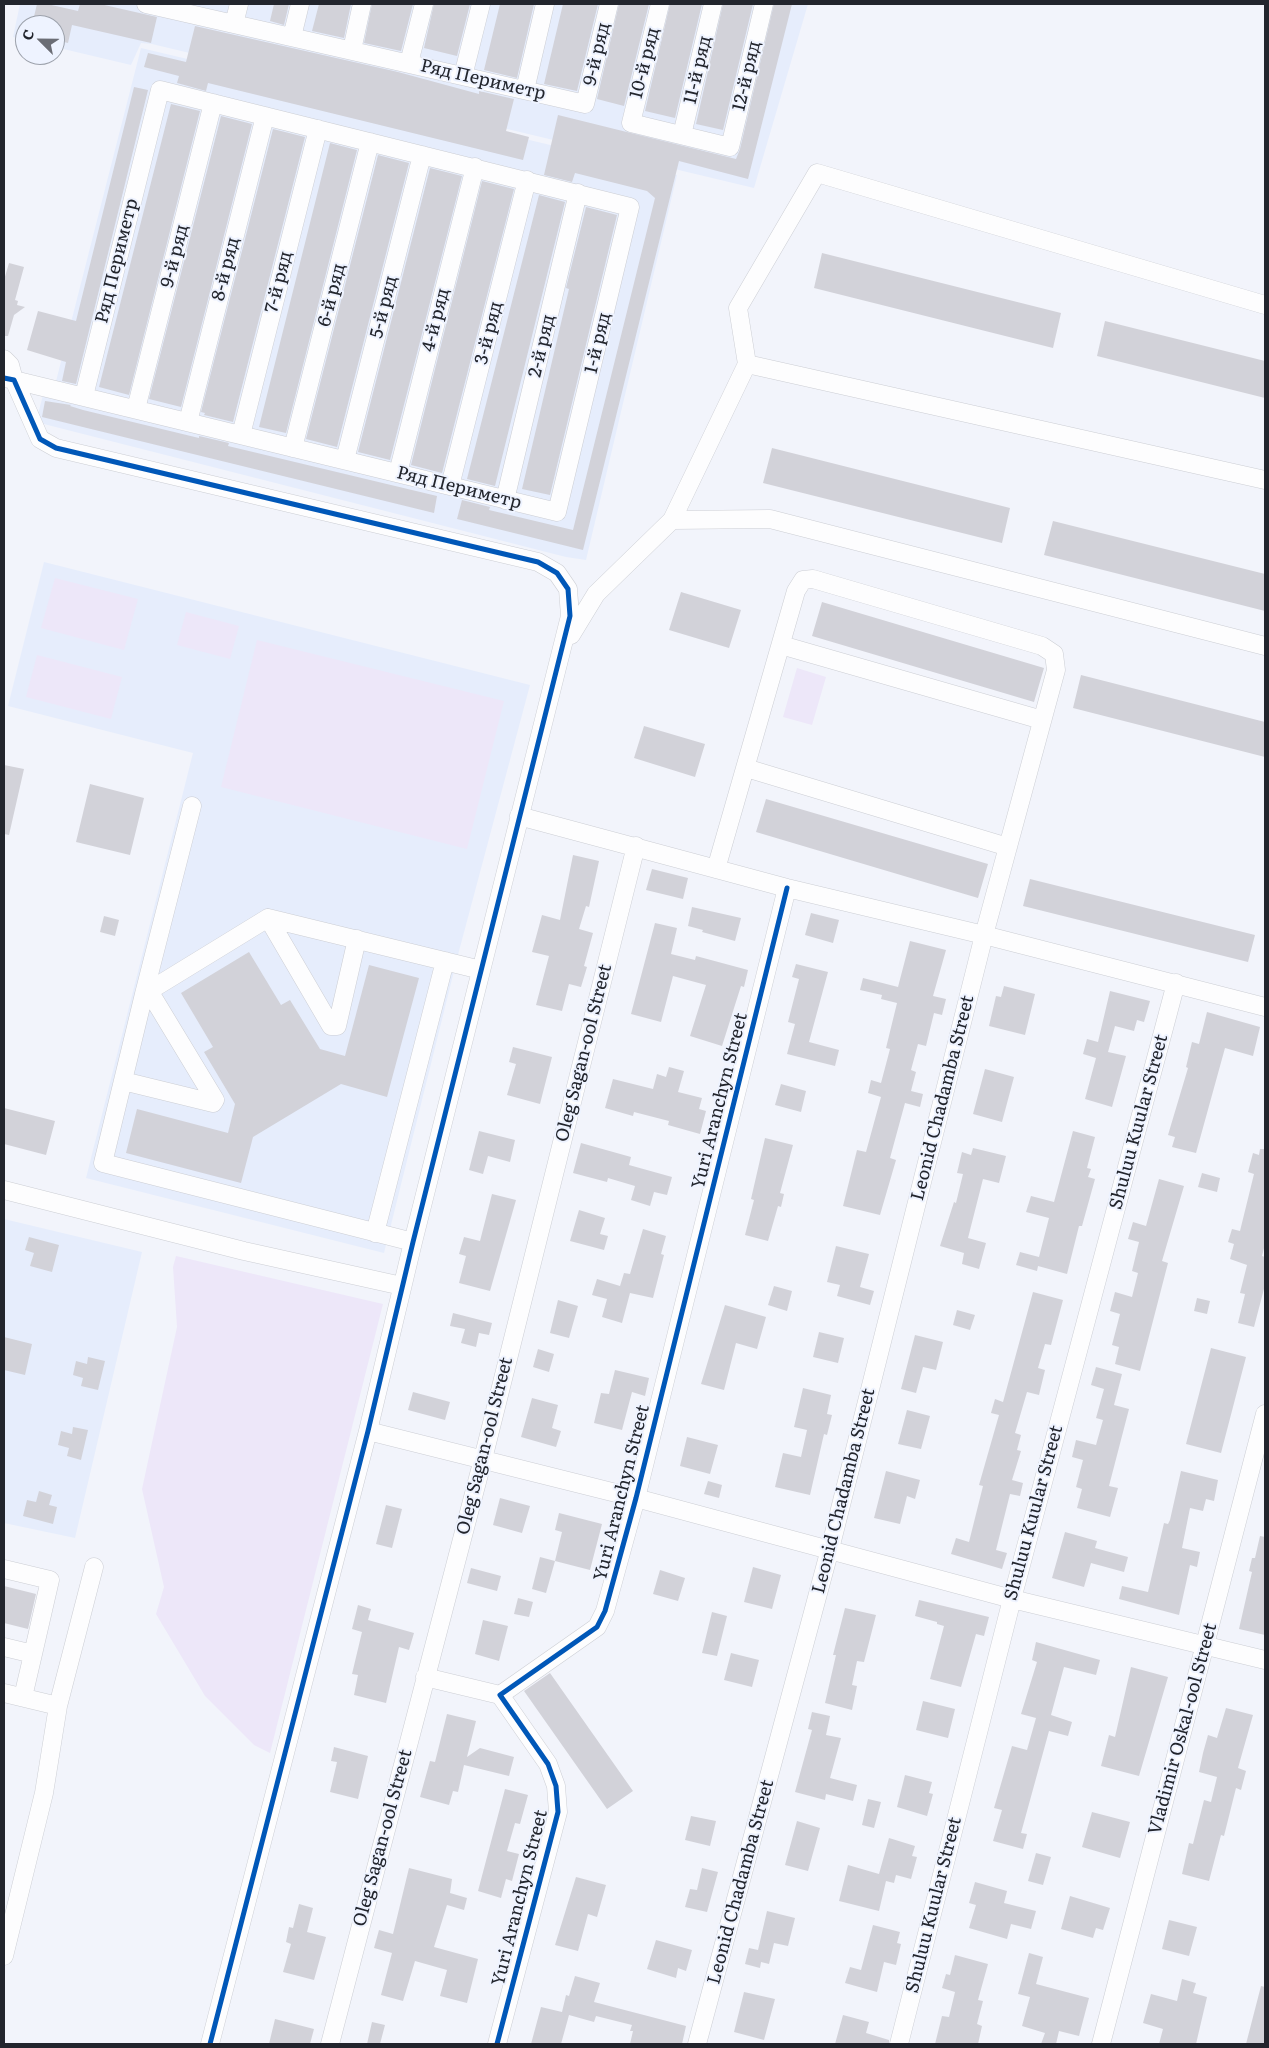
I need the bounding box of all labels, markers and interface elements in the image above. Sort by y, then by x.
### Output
north arrow [15,15,65,65]
street label: 9-й ряд [579,20,615,88]
street label: 10-й ряд [626,25,664,101]
text: С [16,26,38,43]
street label: 11-й ряд [680,34,716,106]
street label: 12-й ряд [728,39,766,113]
street label: Ряд Периметр [418,55,548,105]
street label: Ряд Периметр [91,196,143,326]
street label: 9-й ряд [157,222,193,290]
street label: 8-й ряд [208,235,244,303]
street label: 7-й ряд [261,249,297,315]
street label: 6-й ряд [314,261,350,329]
street label: 5-й ряд [366,273,402,341]
street label: 4-й ряд [418,286,454,354]
street label: 3-й ряд [471,299,507,367]
street label: 1-й ряд [580,310,616,376]
street label: 2-й ряд [524,312,560,380]
street label: Ряд Периметр [394,462,524,514]
street label: Oleg Sagan-ool Street [551,962,617,1144]
street label: Leonid Chadamba Street [907,993,979,1203]
street label: Yuri Aranchyn Street [688,1011,752,1191]
street label: Shuluu Kuular Street [1105,1032,1173,1212]
street label: Oleg Sagan-ool Street [452,1355,518,1537]
street label: Leonid Chadamba Street [808,1386,880,1596]
street label: Yuri Aranchyn Street [590,1403,654,1583]
street label: Shuluu Kuular Street [1000,1423,1068,1603]
street label: Vladimir Oskal-ool Street [1144,1621,1222,1837]
street label: Oleg Sagan-ool Street [349,1747,417,1929]
street label: Leonid Chadamba Street [703,1777,779,1987]
street label: Yuri Aranchyn Street [488,1808,552,1988]
street label: Shuluu Kuular Street [902,1815,966,1995]

